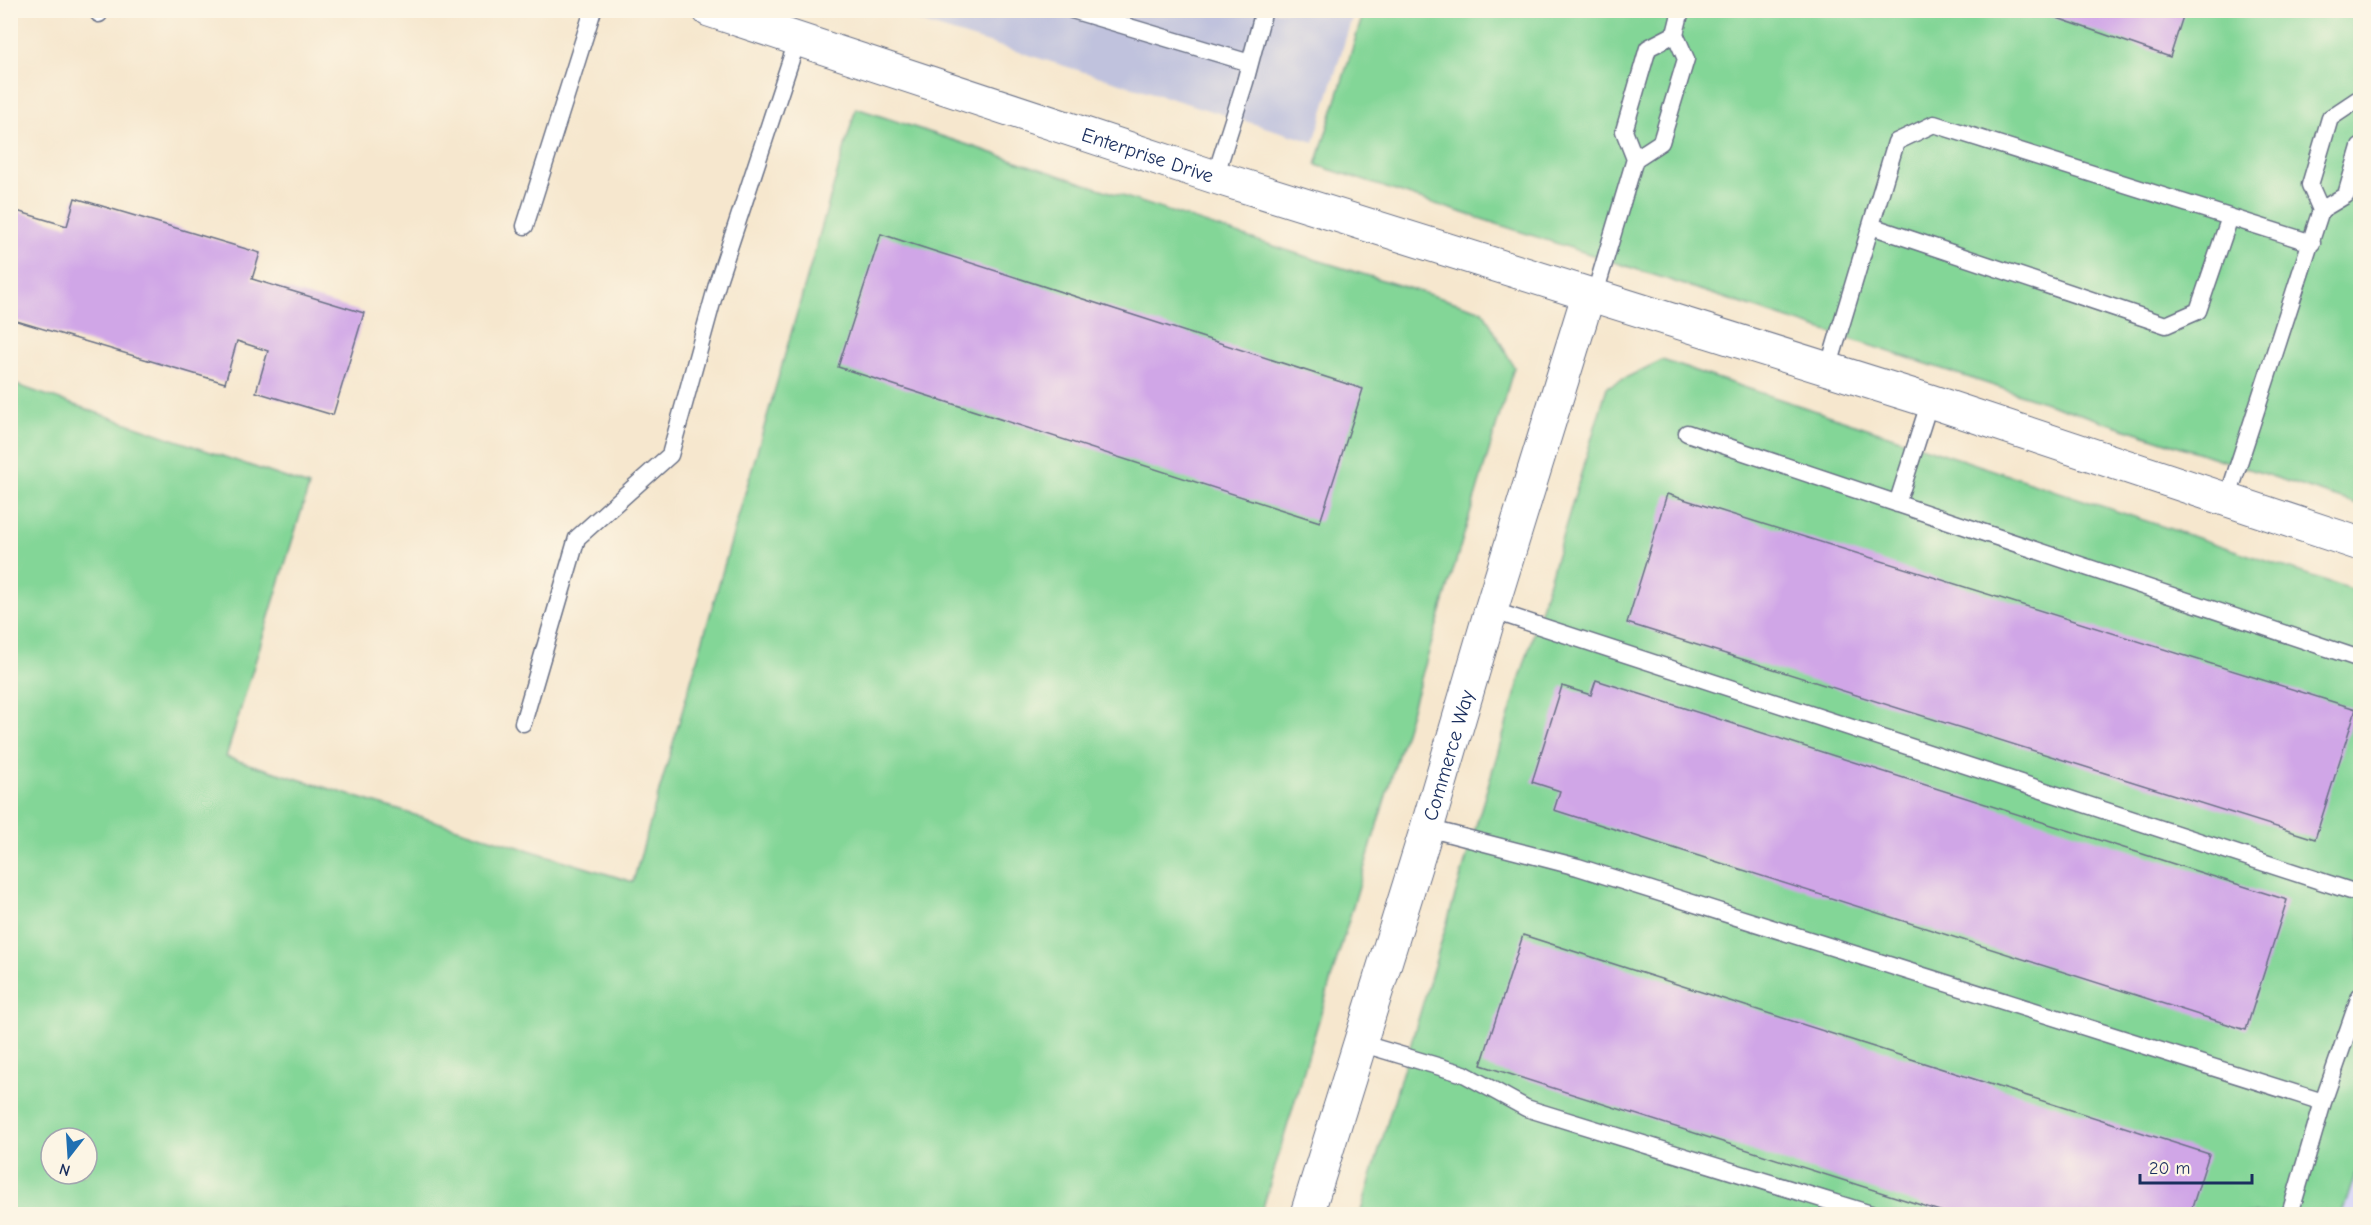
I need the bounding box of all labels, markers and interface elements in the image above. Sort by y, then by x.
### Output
street label: Enterprise Drive [1079,123,1216,188]
street label: Commerce Way [1419,687,1479,823]
north arrow [39,1126,99,1186]
scale bar [2140,1147,2252,1185]
text: 20 m [2149,1158,2190,1179]
text: N [57,1159,73,1180]

